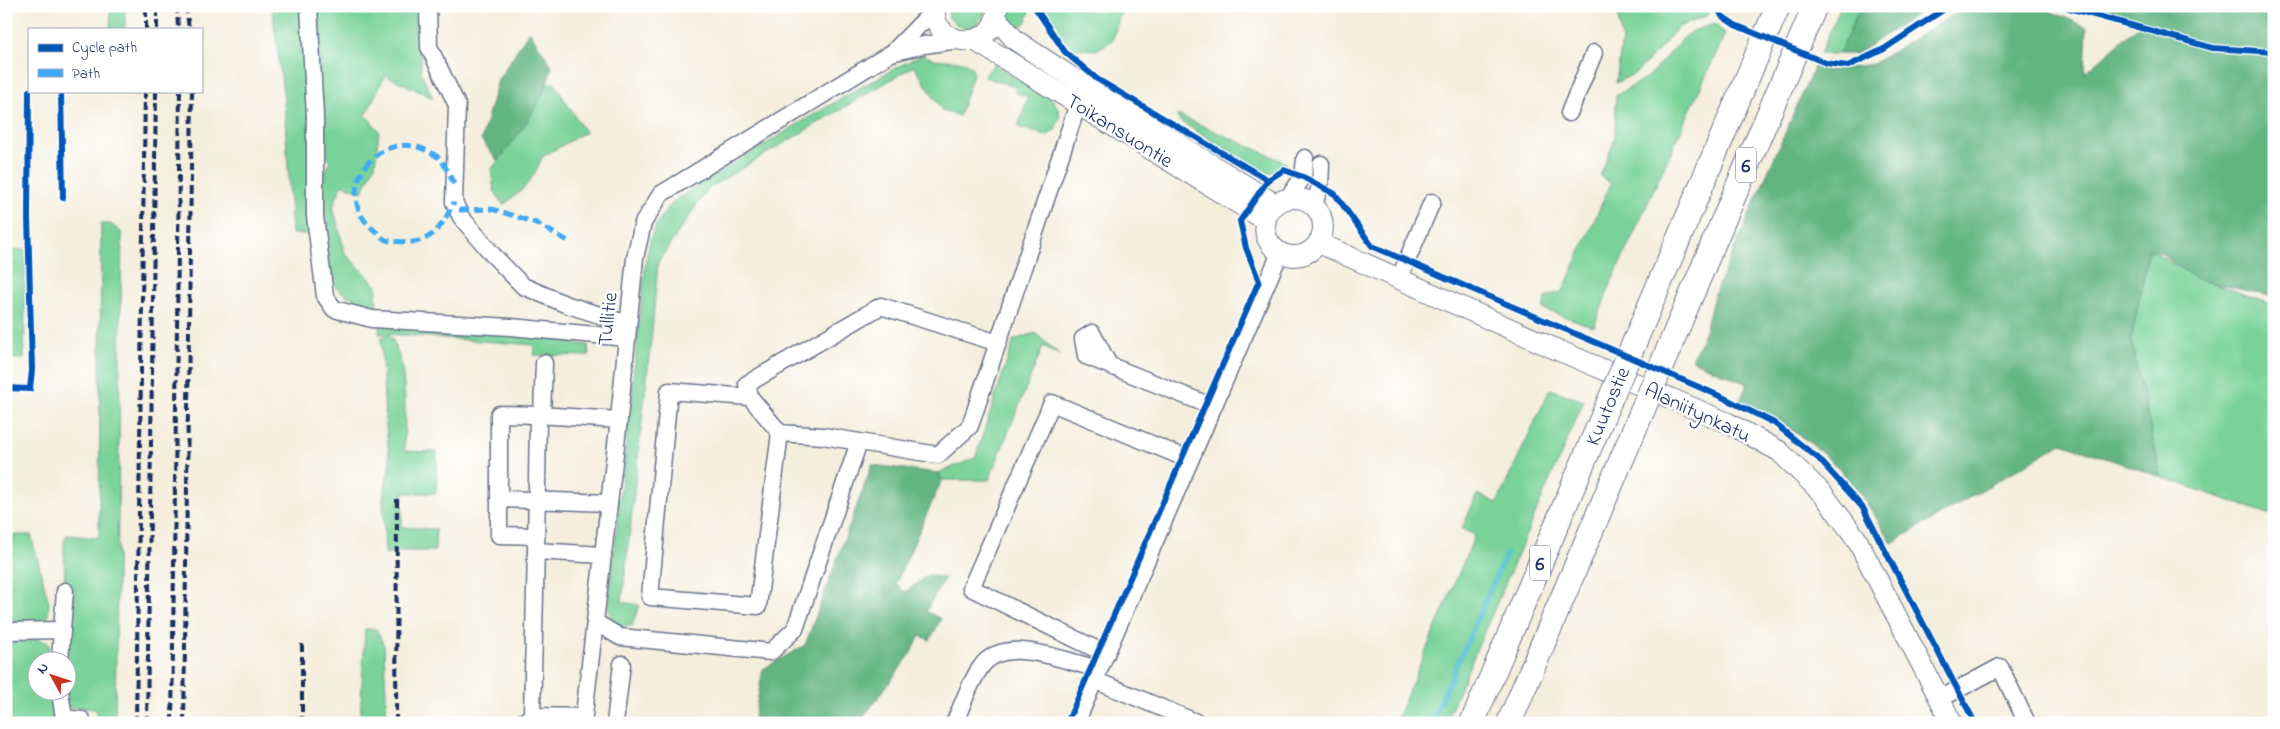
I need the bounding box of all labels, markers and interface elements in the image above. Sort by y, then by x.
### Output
legend [28,28,202,92]
text: Cycle path [72,37,137,60]
text: Path [72,63,100,85]
street label: Toikansuontie [1060,87,1179,177]
road number: 6 [1736,148,1756,182]
street label: Tullitie [591,290,627,348]
street label: Kuutostie [1579,362,1639,451]
street label: Alaniitynkatu [1638,376,1755,453]
road number: 6 [1530,546,1550,580]
north arrow [28,652,78,702]
text: N [32,658,54,679]

